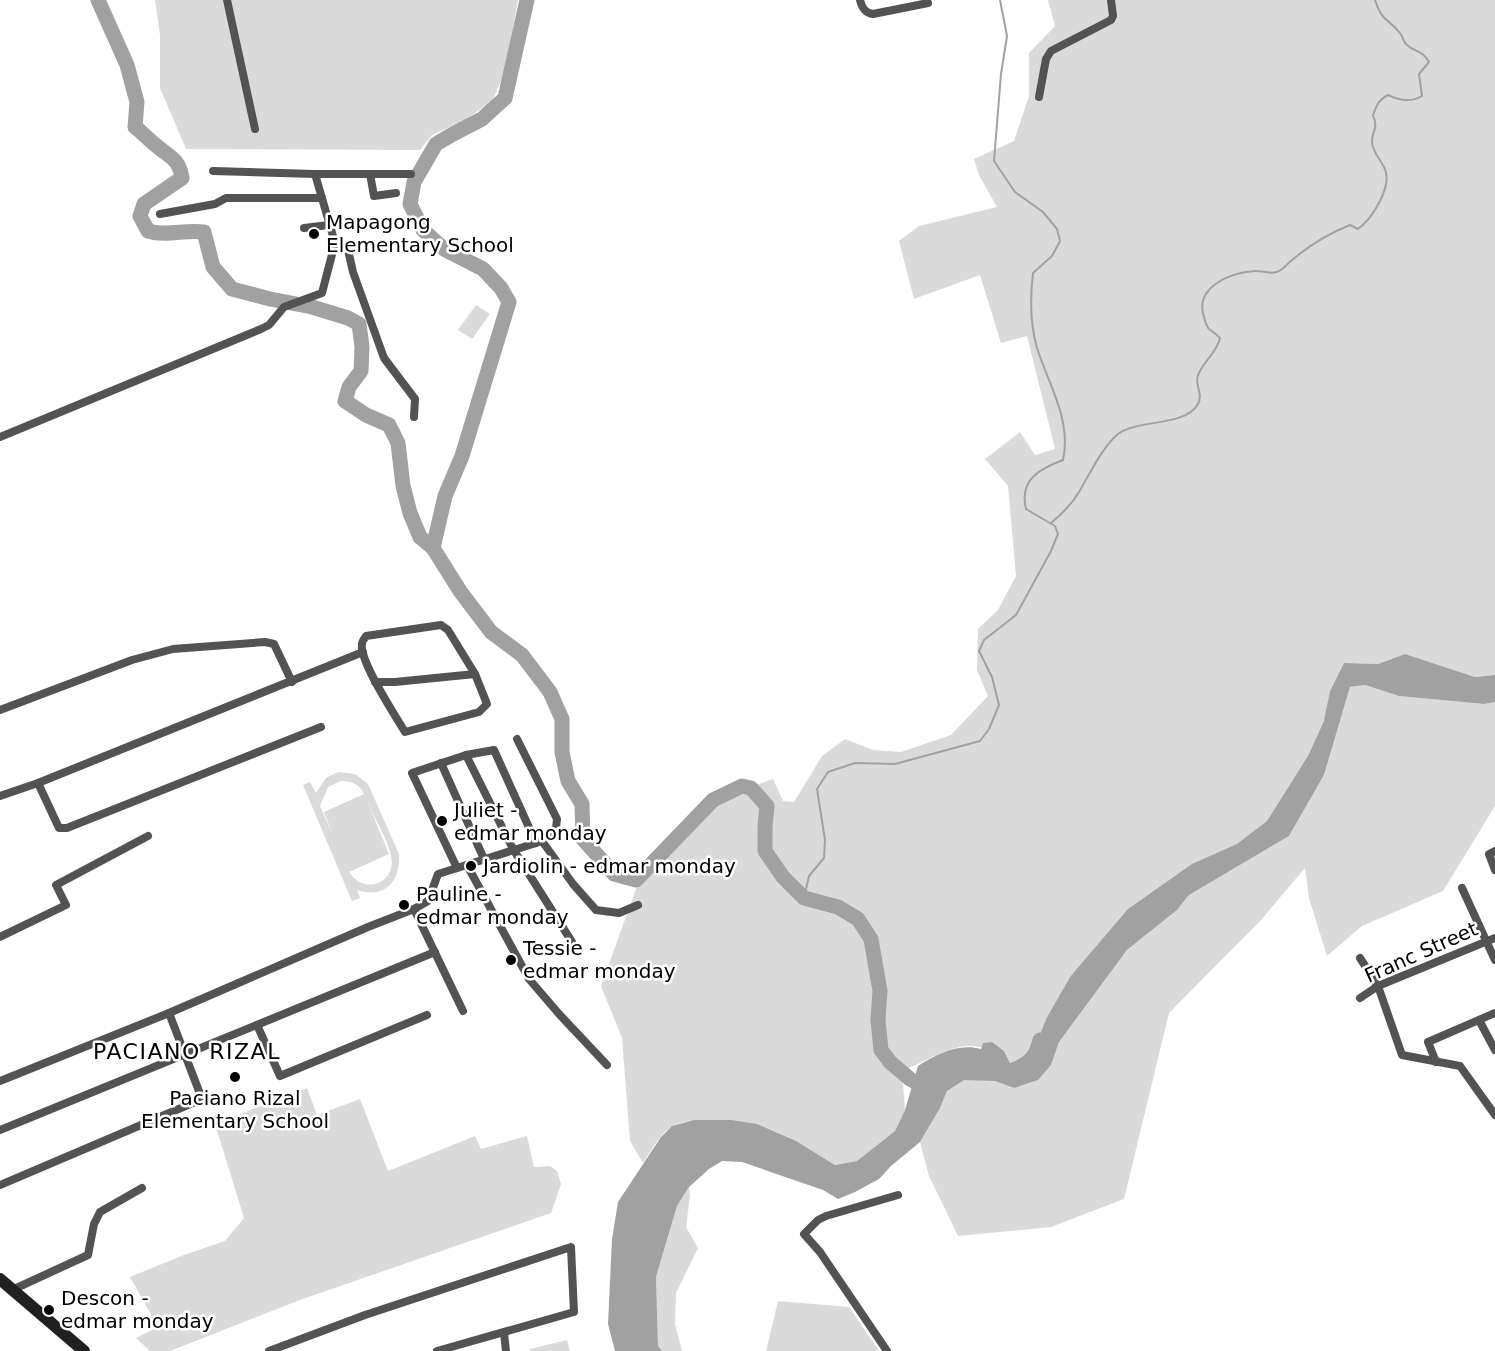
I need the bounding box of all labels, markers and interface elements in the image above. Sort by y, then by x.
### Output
place label: Mapagong Elementary School [326,210,514,257]
marker: Mapagong Elementary School [307,227,321,241]
place label: Juliet - edmar monday [452,798,607,845]
marker: Juliet - edmar monday [435,814,449,828]
place label: Jardiolin - edmar monday [481,854,736,878]
marker: Jardiolin - edmar monday [464,859,478,873]
place label: Pauline - edmar monday [416,882,569,929]
marker: Pauline - edmar monday [397,898,411,912]
street label: Franc Street [1361,916,1481,988]
place label: Tessie - edmar monday [522,936,676,983]
marker: Tessie - edmar monday [504,953,518,967]
district label: PACIANO RIZAL [93,1039,281,1064]
marker: Paciano Rizal Elementary School [228,1070,242,1084]
place label: Paciano Rizal Elementary School [141,1086,329,1133]
place label: Descon - edmar monday [61,1286,214,1333]
marker: Descon - edmar monday [42,1303,56,1317]

